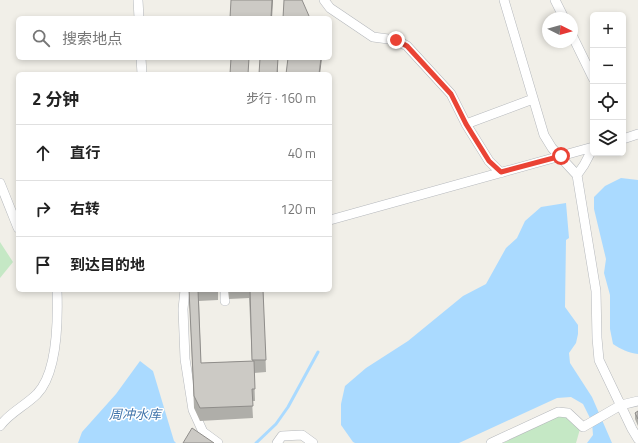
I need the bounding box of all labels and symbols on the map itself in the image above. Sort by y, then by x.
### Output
north arrow [542,12,578,48]
route end [387,31,405,49]
route start [552,147,570,165]
water label: 周冲水库 [109,404,163,424]

